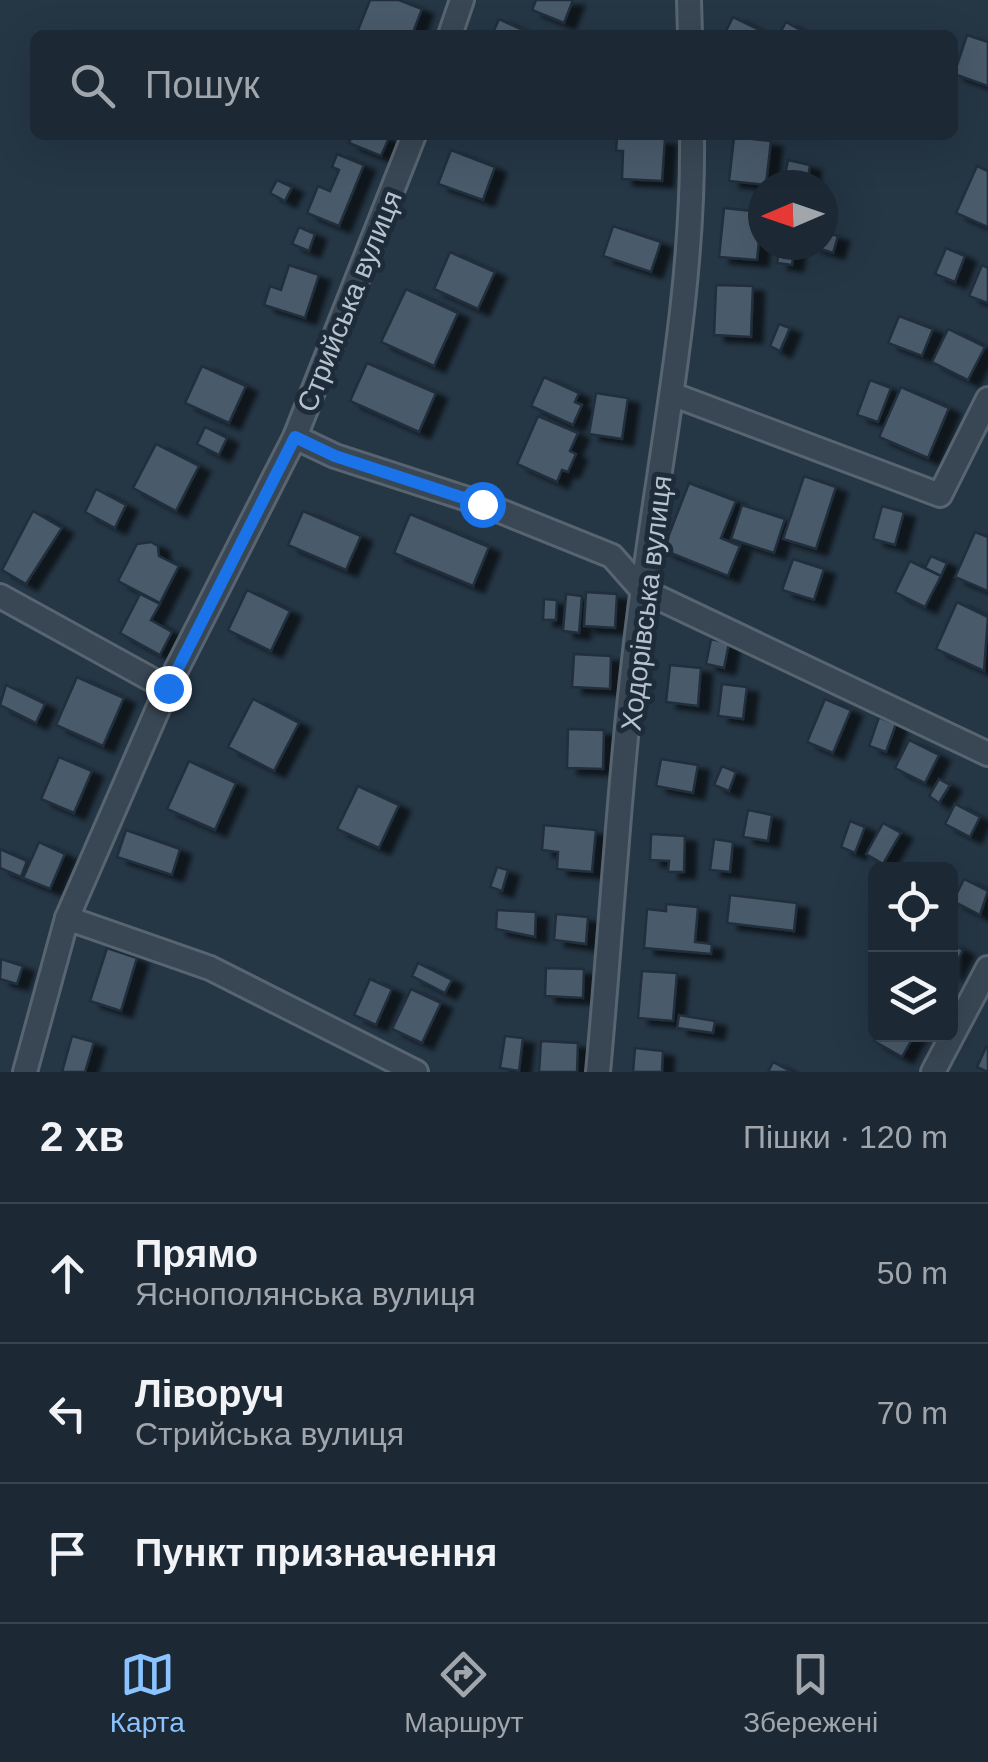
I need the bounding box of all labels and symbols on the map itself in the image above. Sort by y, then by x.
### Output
north arrow [748,170,838,260]
street label: Стрийська вулиця [291,186,408,416]
street label: Ходорівська вулиця [615,474,678,733]
route start [460,482,506,528]
route end [146,666,192,712]

